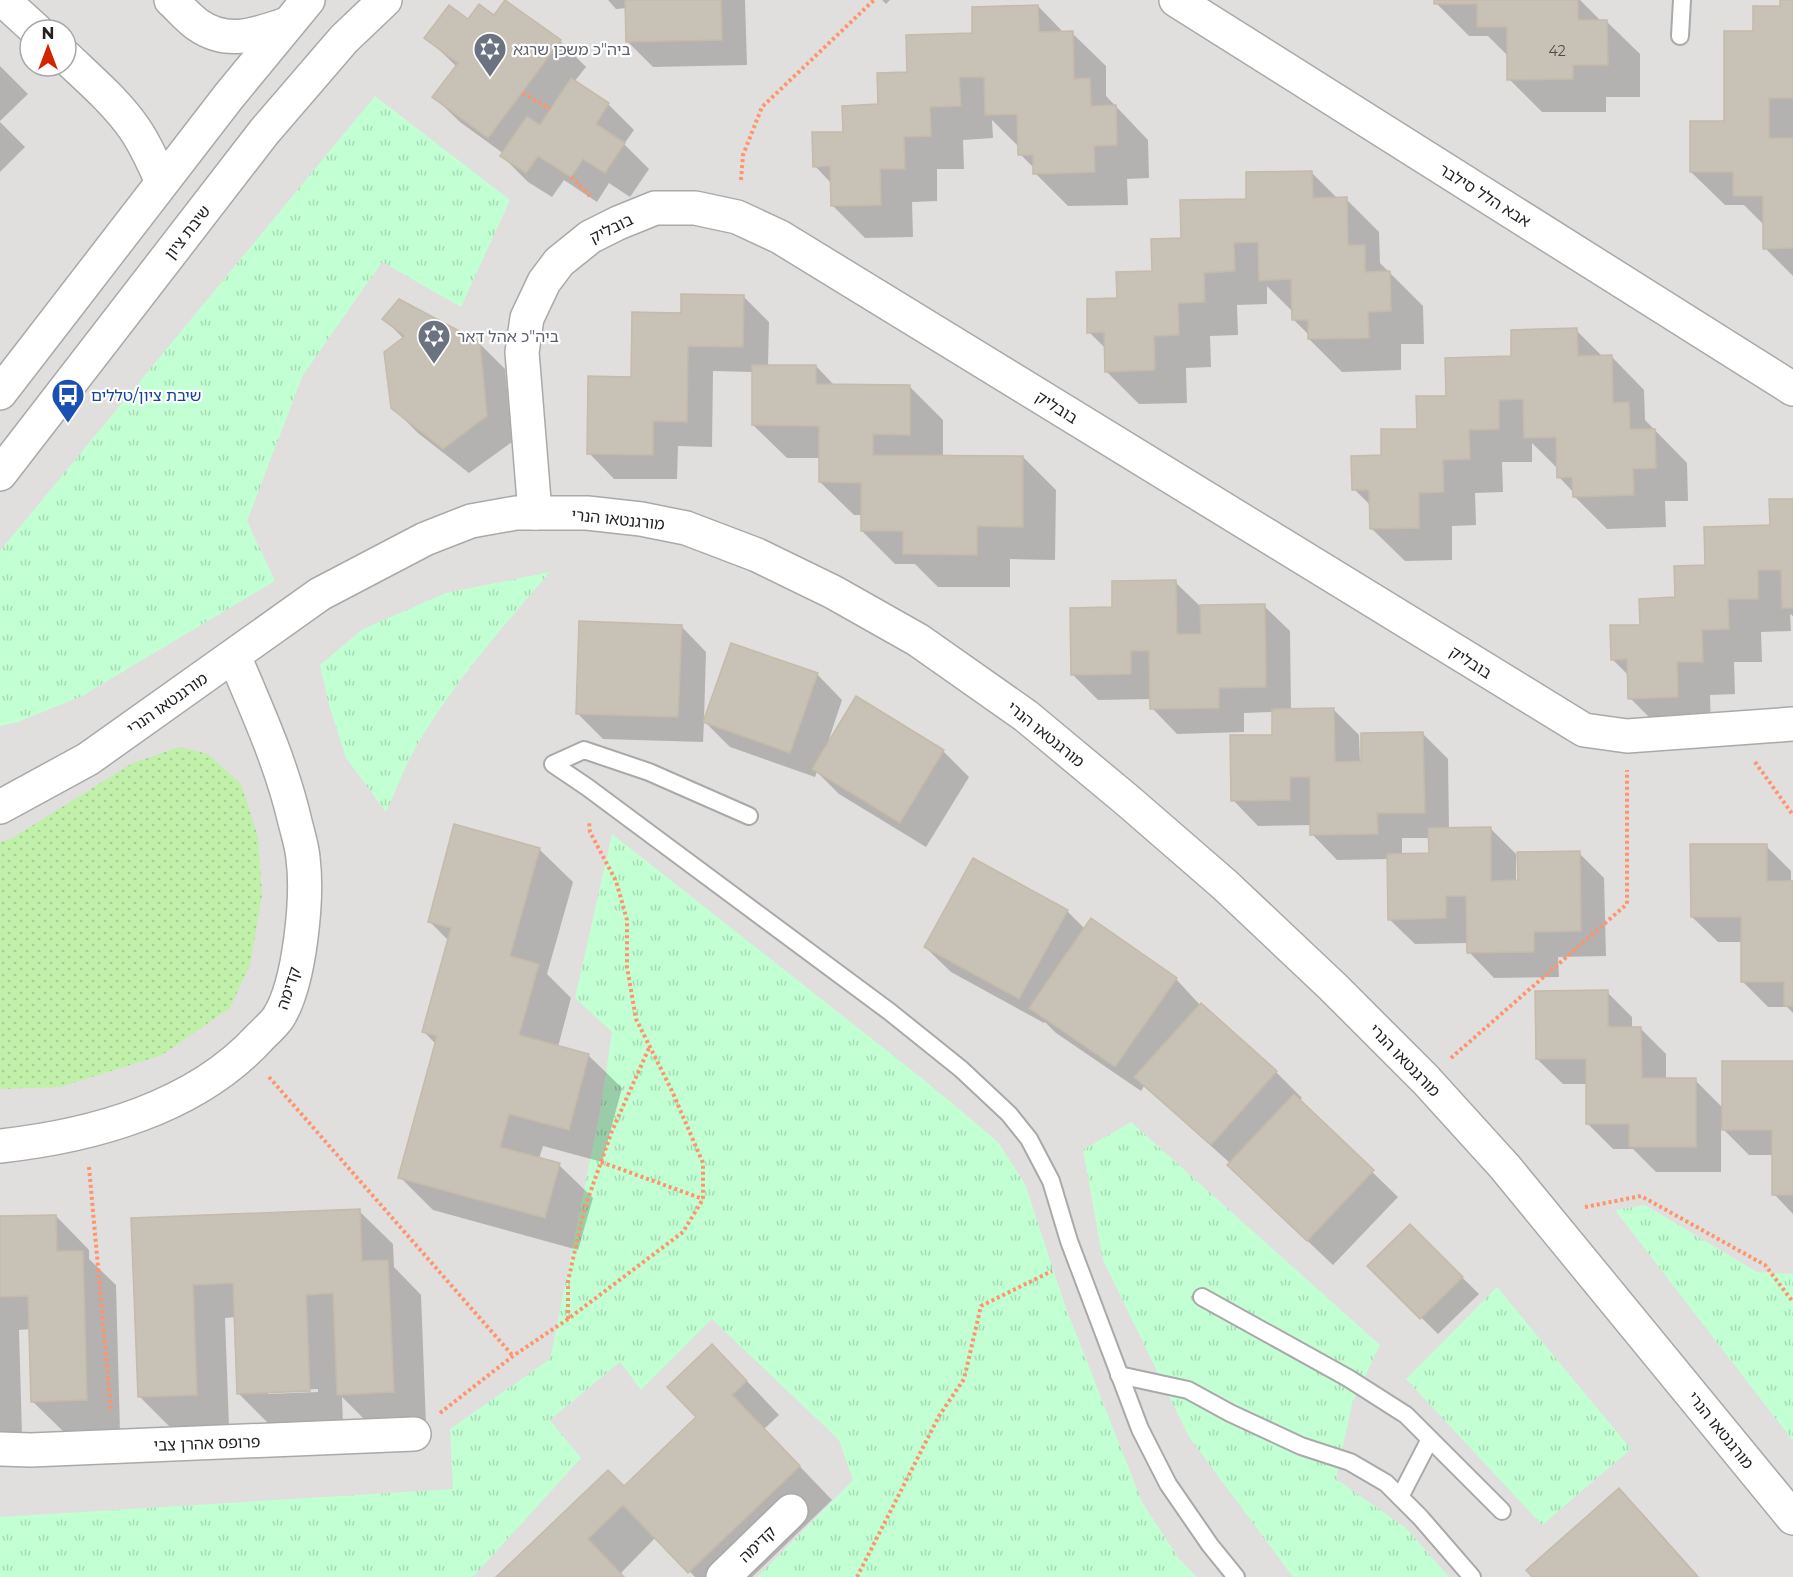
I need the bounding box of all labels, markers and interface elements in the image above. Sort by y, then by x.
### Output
north arrow [18,18,78,78]
text: N [42,24,54,43]
synagogue icon: ביה"כ משכן שרגא [472,31,508,78]
place label: ביה"כ משכן שרגא [513,40,631,59]
house number: 42 [1548,42,1566,60]
street label: אבא הלל סילבר [1435,160,1534,231]
street label: שיבת ציון [160,202,214,263]
street label: בובליק [586,210,636,247]
synagogue icon: ביה"כ אהל דאר [416,318,452,365]
place label: ביה"כ אהל דאר [457,327,559,346]
bus stop icon: שיבת ציון/טללים [50,377,86,424]
place label: שיבת ציון/טללים [91,386,201,405]
street label: בובליק [1032,387,1081,428]
street label: מורגנטאו הנרי [570,505,666,534]
street label: בובליק [1446,642,1495,683]
street label: מורגנטאו הנרי [123,669,211,738]
street label: מורגנטאו הנרי [1003,697,1088,771]
street label: קדימה [273,964,304,1012]
street label: מורגנטאו הנרי [1365,1020,1444,1101]
street label: מורגנטאו הנרי [1684,1388,1758,1473]
street label: פרופס אהרן צבי [153,1432,261,1455]
street label: קדימה [735,1522,780,1566]

